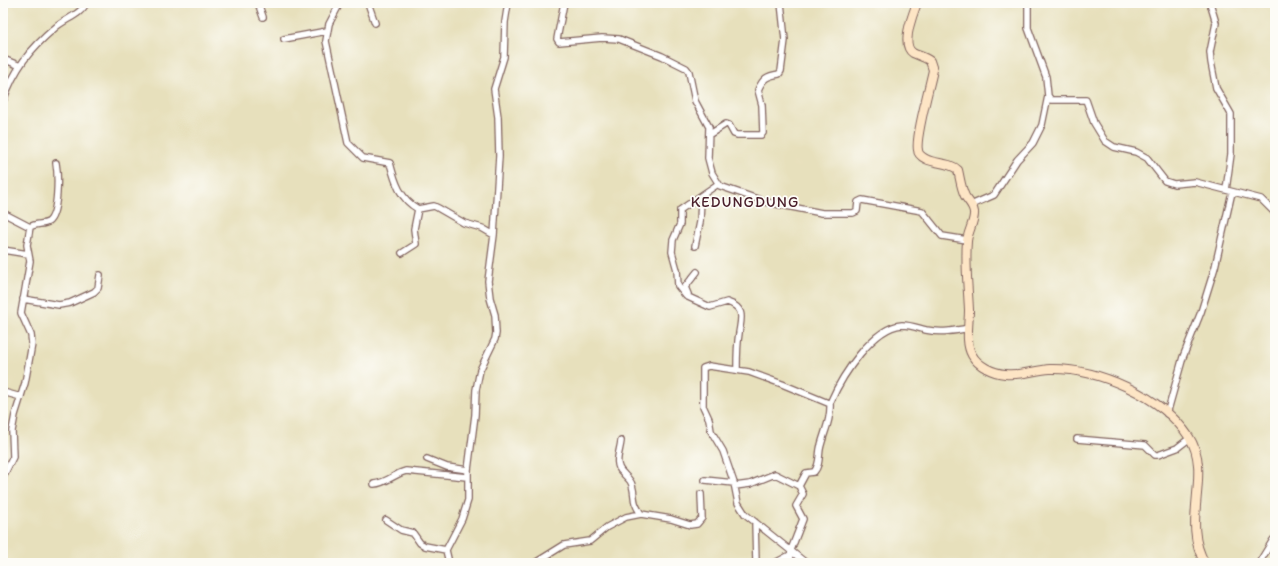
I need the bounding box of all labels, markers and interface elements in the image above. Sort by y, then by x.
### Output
district label: KEDUNGDUNG [691,193,799,211]

